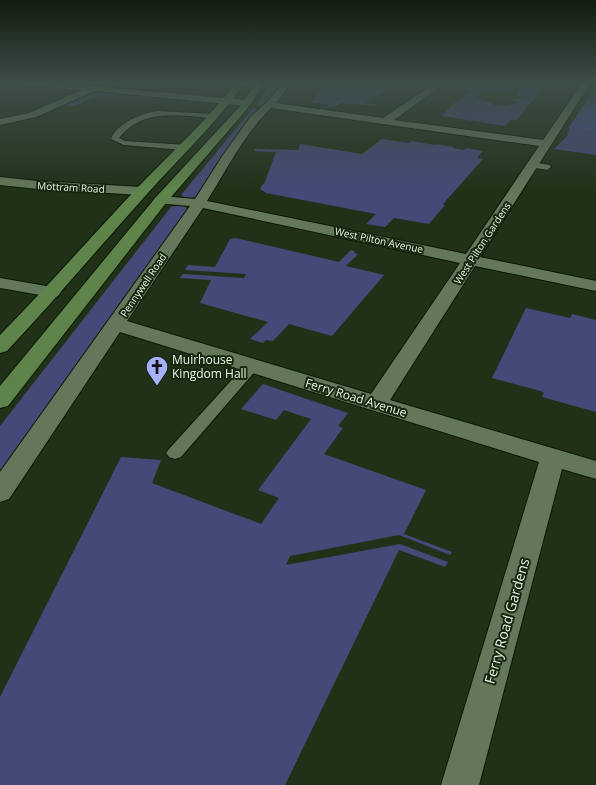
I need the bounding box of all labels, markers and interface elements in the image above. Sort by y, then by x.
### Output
street label: Mottram Road [37,178,105,196]
street label: West Pilton Gardens [450,199,514,287]
street label: West Pilton Avenue [334,224,425,256]
street label: Pennywell Road [117,251,169,319]
place label: Muirhouse Kingdom Hall [172,351,247,382]
church icon: Muirhouse Kingdom Hall [144,354,170,387]
street label: Ferry Road Avenue [303,374,409,421]
street label: Ferry Road Gardens [480,556,534,686]

